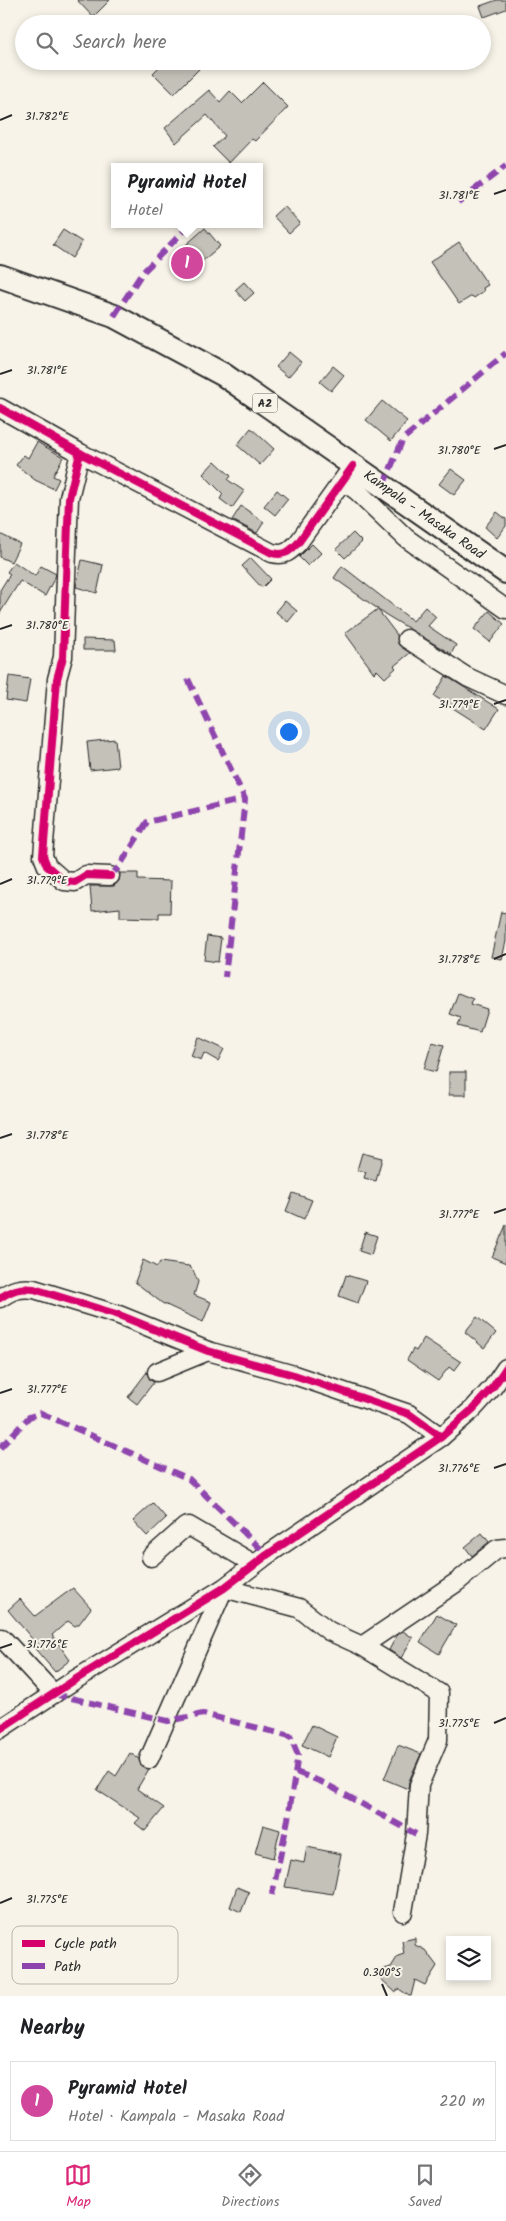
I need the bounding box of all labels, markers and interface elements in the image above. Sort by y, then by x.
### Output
search box [15,15,491,70]
text: Search here [73,28,167,58]
icon: search [33,29,61,57]
text: 31.782°E [25,107,70,126]
popup [111,163,263,228]
text: Pyramid Hotel [128,168,246,198]
text: 31.781°E [438,186,481,205]
text: Hotel [128,198,163,223]
pin: 1 [171,244,203,282]
text: 31.781°E [26,361,69,380]
road number: A2 [252,393,278,412]
text: 31.780°E [437,441,482,460]
street label: Kampala - Masaka Road [359,465,490,566]
text: 31.780°E [25,616,70,635]
text: 31.779°E [438,695,481,714]
your location [276,719,302,745]
text: 31.779°E [26,871,69,890]
text: 31.778°E [438,950,481,969]
text: 31.778°E [26,1126,69,1145]
text: 31.777°E [438,1205,481,1224]
text: 31.777°E [26,1380,69,1399]
text: 31.776°E [438,1459,481,1478]
text: 31.776°E [26,1635,69,1654]
text: 31.775°E [438,1714,481,1733]
text: 31.775°E [26,1890,69,1909]
legend [12,1926,178,1984]
text: Cycle path [54,1933,117,1955]
map controls [446,1936,491,1981]
button: layers [446,1936,491,1981]
text: Path [54,1956,81,1978]
text: 0.300°S [363,1963,402,1982]
text: Nearby [20,2012,85,2045]
text: Pyramid Hotel [68,2074,187,2104]
text: 1 [35,2089,39,2114]
text: 220 m [439,2089,485,2114]
text: Hotel · Kampala - Masaka Road [68,2104,284,2129]
tab: Map [64,2161,92,2213]
tab: Directions [221,2161,279,2213]
tab: Saved [408,2161,442,2213]

